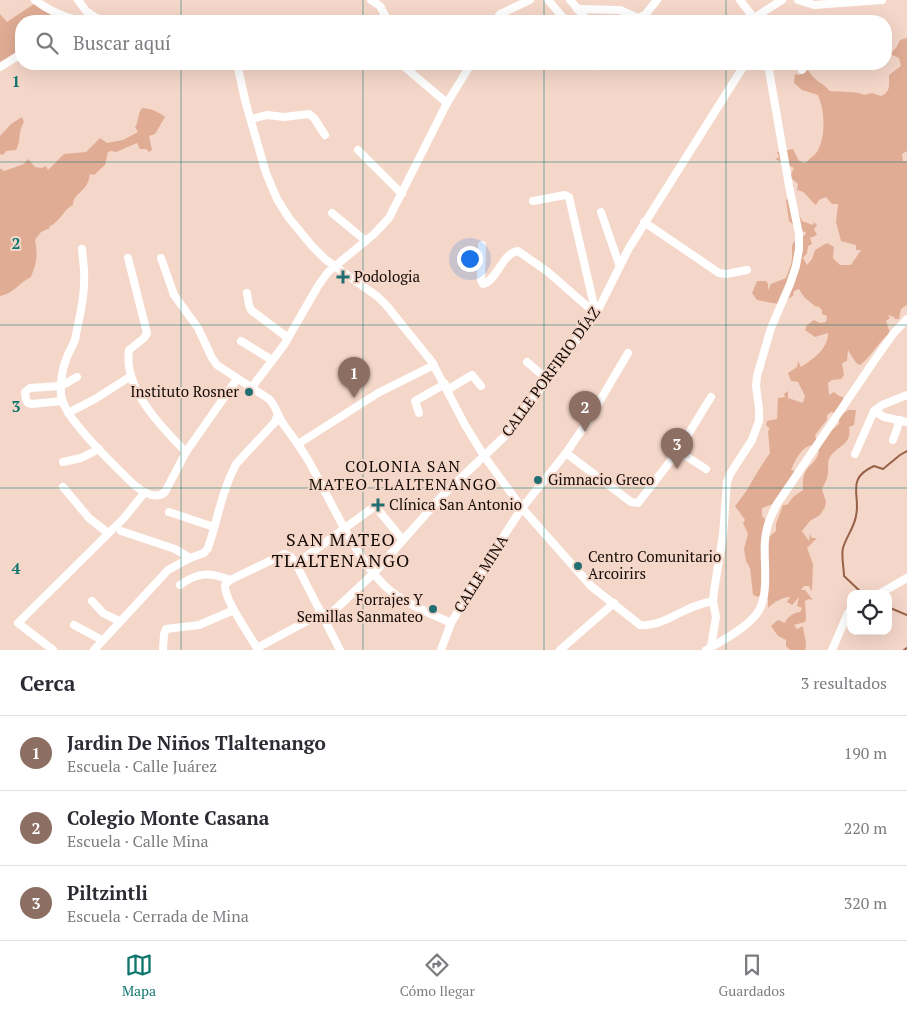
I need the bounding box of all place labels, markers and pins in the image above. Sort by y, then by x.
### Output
place label: Podologia [354,266,421,286]
marker: Podologia [336,270,350,284]
pin: 1 [338,357,370,398]
place label: Instituto Rosner [130,381,239,401]
marker: Instituto Rosner [243,386,255,398]
pin: 2 [569,391,601,432]
pin: 3 [661,428,693,469]
place label: Gimnacio Greco [548,469,654,489]
marker: Gimnacio Greco [532,474,544,486]
place label: Clínica San Antonio [389,494,522,514]
marker: Clínica San Antonio [371,498,385,512]
place label: Centro Comunitario Arcoirirs [588,546,721,583]
marker: Centro Comunitario Arcoirirs [572,560,584,572]
place label: Forrajes Y Semillas Sanmateo [297,589,423,626]
marker: Forrajes Y Semillas Sanmateo [427,603,439,615]

